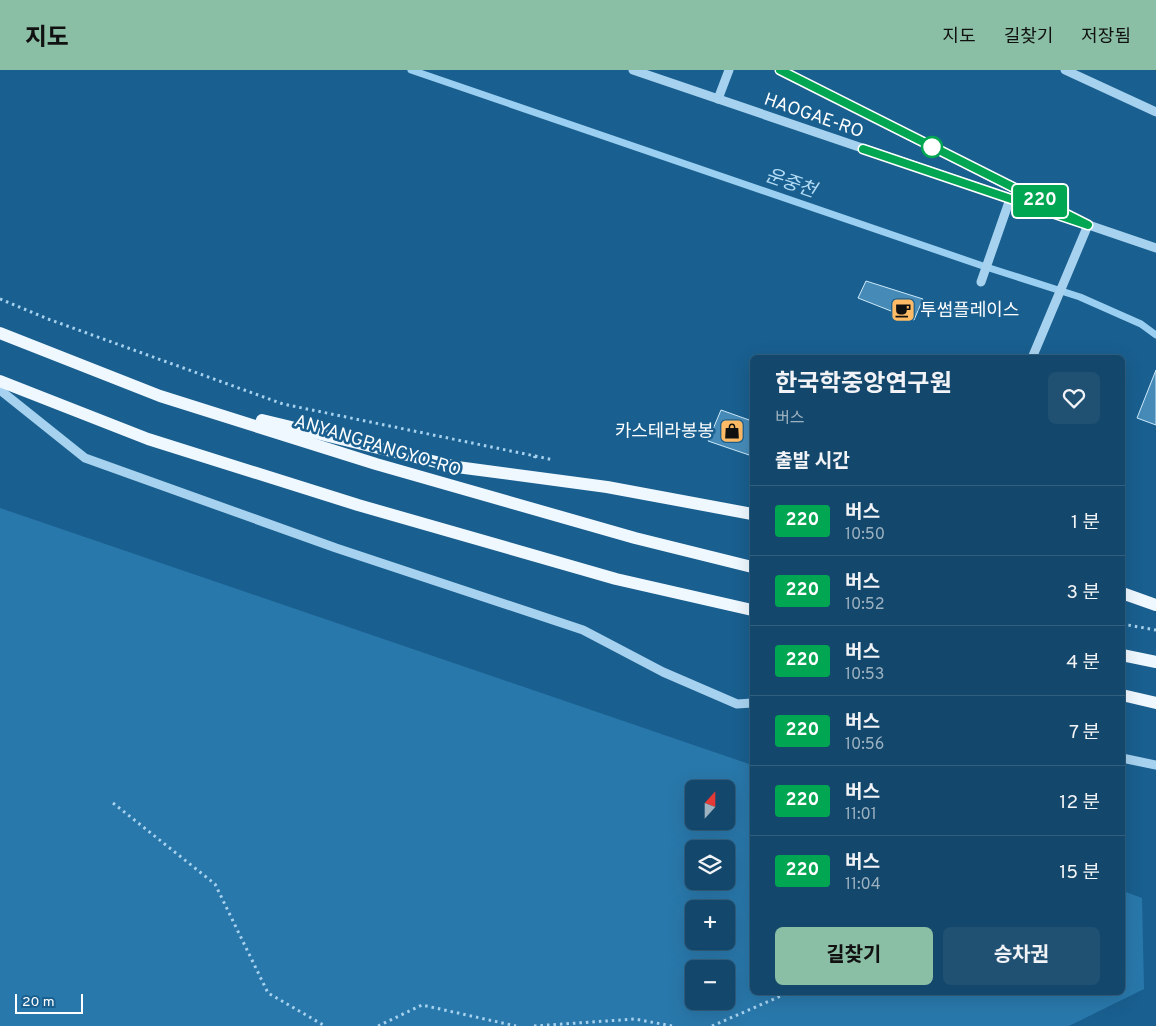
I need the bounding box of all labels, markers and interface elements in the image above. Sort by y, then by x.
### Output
text: 지도 [25,24,69,54]
text: 지도 [943,26,976,49]
text: 길찾기 [1004,26,1053,49]
text: 저장됨 [1081,26,1131,49]
street label: HAOGAE-RO [761,89,866,144]
unlabelled marker [921,136,943,158]
water label: 운중천 [762,164,820,204]
line badge: 220 [1011,185,1069,217]
text: 220 [1023,189,1057,212]
cafe icon: 투썸플레이스 [890,297,916,323]
place label: 투썸플레이스 [920,300,1019,323]
text: 한국학중앙연구원 [775,370,952,400]
button: heart [1048,372,1100,424]
text: 버스 [775,409,804,429]
street label: ANYANGPANGYO-RO [291,410,464,483]
shop icon: 카스테라봉봉 [719,418,745,444]
place label: 카스테라봉봉 [615,421,714,444]
text: 출발 시간 [775,450,850,474]
text: 버스 [845,501,880,525]
text: 220 [786,509,819,532]
text: 1 분 [1071,511,1100,535]
text: 10:50 [845,525,885,545]
text: 버스 [845,571,880,595]
text: 220 [786,579,819,602]
text: 3 분 [1067,581,1100,605]
text: 10:52 [845,595,885,615]
text: 버스 [845,641,880,665]
text: 220 [786,649,819,672]
text: 4 분 [1066,651,1100,675]
text: 10:53 [845,665,884,685]
text: 버스 [845,711,880,735]
text: 220 [786,719,819,742]
text: 7 분 [1069,721,1100,745]
text: 10:56 [845,735,884,755]
north arrow [685,780,735,830]
map controls [685,780,735,1010]
text: 버스 [845,781,880,805]
text: 220 [786,789,819,812]
text: 12 분 [1059,791,1100,815]
text: 11:01 [845,805,877,825]
button: layers [685,840,735,890]
text: 버스 [845,851,880,875]
text: 220 [786,859,819,882]
text: 15 분 [1059,861,1100,885]
text: 11:04 [845,875,881,895]
button: + [685,900,735,950]
button: 길찾기 [775,927,933,985]
button: 승차권 [943,927,1100,985]
button: − [685,960,735,1010]
scale bar [15,991,82,1014]
text: 20 m [22,994,55,1011]

